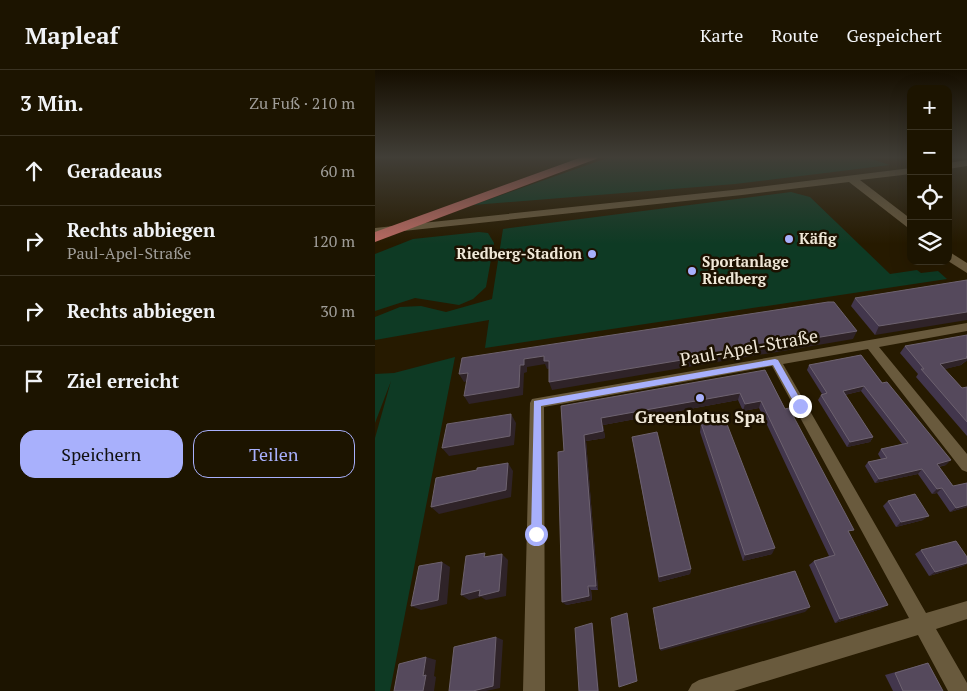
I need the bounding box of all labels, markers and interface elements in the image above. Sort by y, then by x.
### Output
text: Mapleaf [25,19,118,51]
text: Karte [700,23,743,47]
text: Route [771,23,819,47]
text: Gespeichert [847,23,942,47]
map controls [907,85,952,265]
button: + [907,85,952,130]
text: 3 Min. [20,89,84,117]
text: Zu Fuß · 210 m [249,92,355,114]
button: − [907,130,952,175]
icon: ahead [20,157,48,185]
text: Geradeaus [67,158,162,183]
text: 60 m [320,160,355,182]
button: locate [907,175,952,220]
text: Rechts abbiegen [67,217,215,242]
button: layers [907,220,952,265]
icon: right [20,227,48,255]
place label: Käfig [799,228,837,248]
text: 120 m [312,230,355,252]
marker: Käfig [783,233,795,245]
text: Paul-Apel-Straße [67,242,191,264]
place label: Riedberg-Stadion [456,243,582,263]
marker: Riedberg-Stadion [586,248,598,260]
place label: Sportanlage Riedberg [702,251,789,288]
marker: Sportanlage Riedberg [686,265,698,277]
icon: right [20,297,48,325]
text: Rechts abbiegen [67,298,215,323]
text: 30 m [320,300,355,322]
street label: Paul-Apel-Straße [678,323,820,371]
icon: arrive [20,367,48,395]
text: Ziel erreicht [67,368,179,393]
marker: Greenlotus Spa [694,392,706,404]
route end [789,395,812,418]
place label: Greenlotus Spa [635,404,765,428]
button: Speichern [20,430,183,478]
button: Teilen [193,430,355,478]
route start [525,523,548,546]

